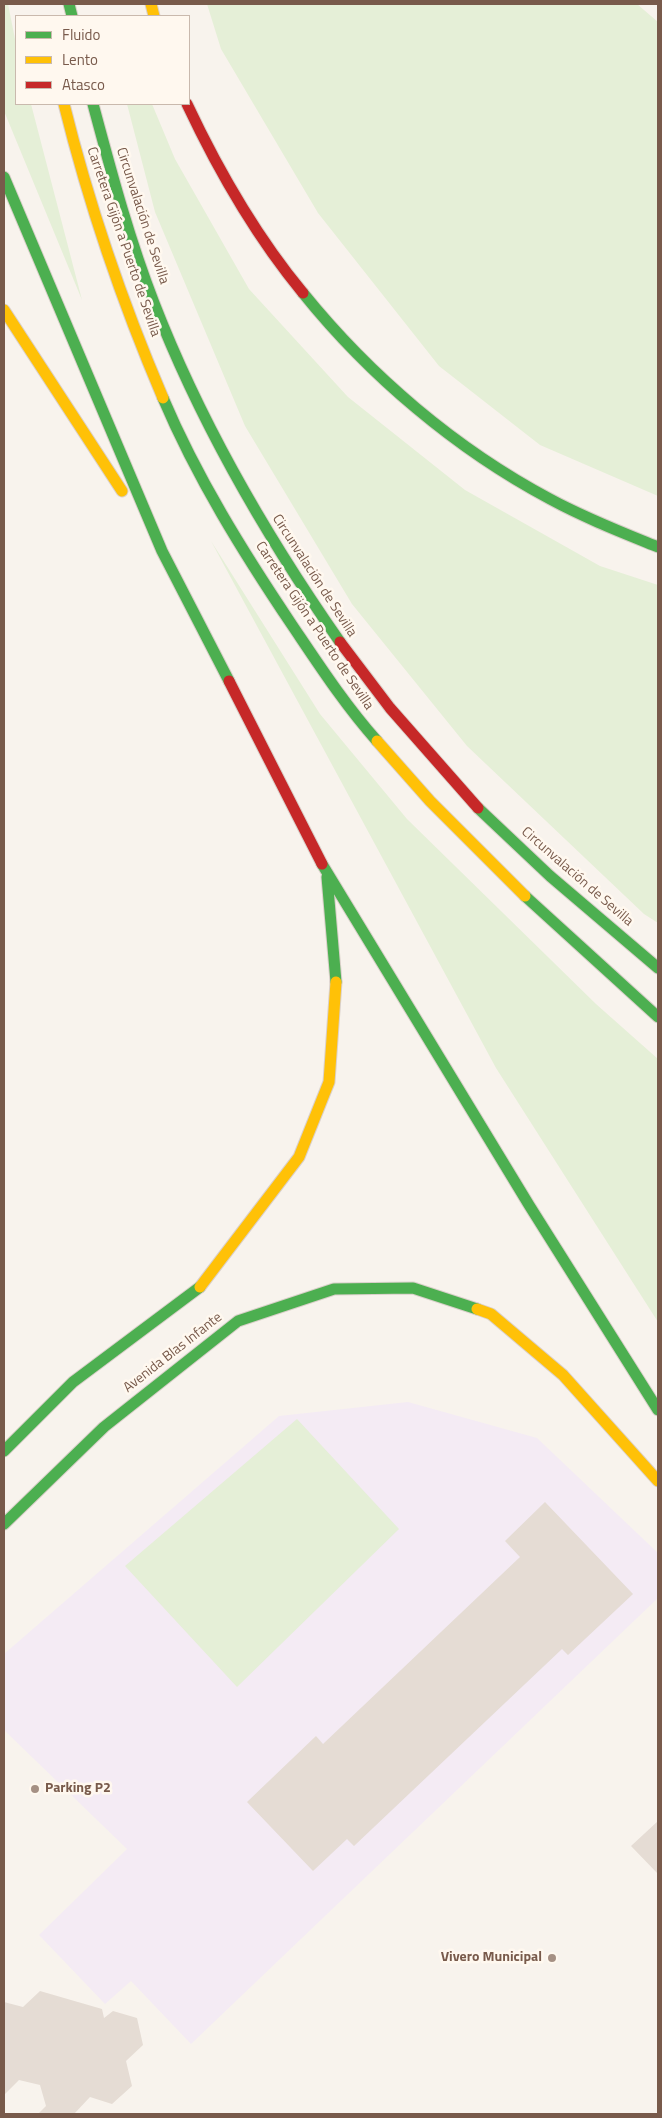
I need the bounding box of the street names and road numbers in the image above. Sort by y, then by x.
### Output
street label: Carretera Gijón a Puerto de Sevilla [83,145,163,339]
street label: Circunvalación de Sevilla [112,145,172,287]
street label: Circunvalación de Sevilla [268,512,360,640]
street label: Carretera Gijón a Puerto de Sevilla [251,539,377,713]
street label: Circunvalación de Sevilla [518,824,636,930]
street label: Avenida Blas Infante [120,1309,226,1397]

